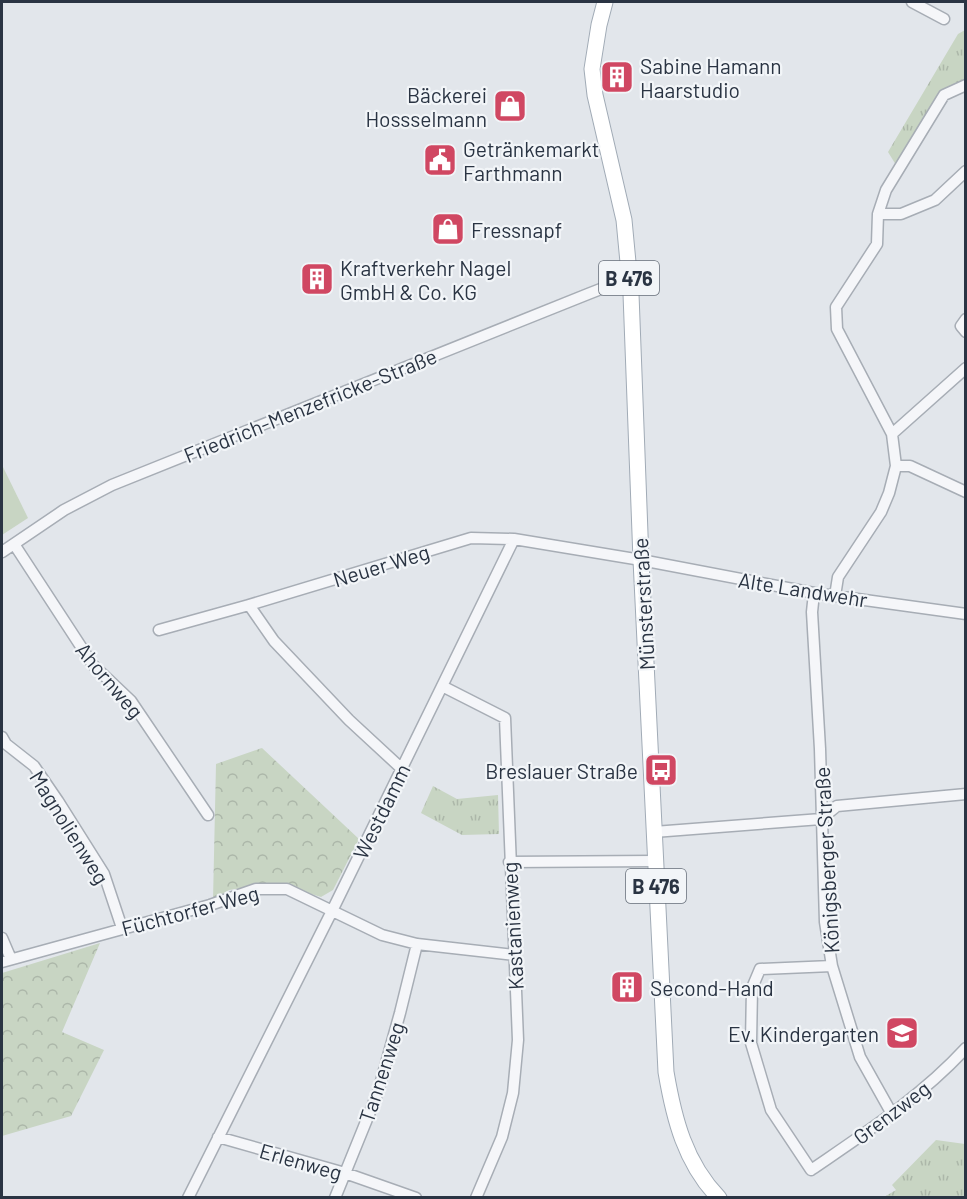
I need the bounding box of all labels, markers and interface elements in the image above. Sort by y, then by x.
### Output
place label: Sabine Hamann Haarstudio [640,53,782,102]
building icon: Sabine Hamann Haarstudio [599,59,635,95]
place label: Bäckerei Hossselmann [365,82,487,131]
shop icon: Bäckerei Hossselmann [492,88,528,124]
place label: Getränkemarkt Farthmann [463,136,599,185]
public building icon: Getränkemarkt Farthmann [422,142,458,178]
shop icon: Fressnapf [430,211,466,247]
place label: Fressnapf [471,217,562,242]
place label: Kraftverkehr Nagel GmbH & Co. KG [340,255,511,304]
building icon: Kraftverkehr Nagel GmbH & Co. KG [299,261,335,297]
road number: B 476 [599,261,659,295]
street label: Friedrich-Menzefricke-Straße [180,343,440,467]
street label: Münsterstraße [627,537,659,671]
street label: Neuer Weg [330,538,432,592]
street label: Alte Landwehr [737,566,870,612]
street label: Ahornweg [71,637,149,723]
bus stop icon: Breslauer Straße [643,752,679,788]
place label: Breslauer Straße [485,758,638,783]
street label: Westdamm [347,759,415,863]
street label: Magnolienweg [25,766,115,888]
street label: Königsberger Straße [809,766,843,954]
street label: Kastanienweg [496,861,528,991]
road number: B 476 [626,869,686,903]
street label: Füchtorfer Weg [119,880,261,940]
building icon: Second-Hand [609,969,645,1005]
place label: Second-Hand [650,975,774,1000]
school or university icon: Ev. Kindergarten [884,1015,920,1051]
street label: Tannenweg [353,1018,409,1126]
place label: Ev. Kindergarten [728,1021,879,1046]
street label: Grenzweg [848,1075,934,1149]
street label: Erlenweg [257,1137,345,1185]

